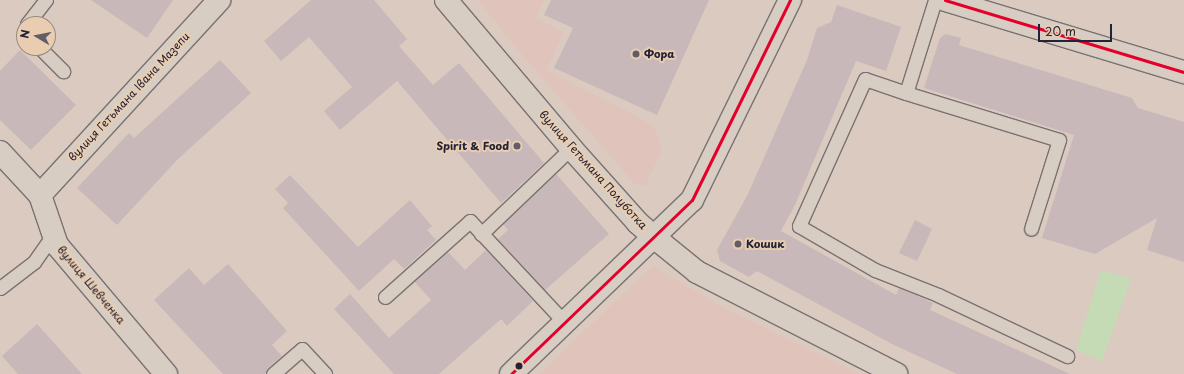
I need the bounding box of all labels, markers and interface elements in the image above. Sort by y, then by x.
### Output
north arrow [16,16,56,56]
scale bar [1040,16,1114,42]
text: 20 m [1045,22,1076,40]
text: N [16,28,34,40]
street label: вулиця Гетьмана Івана Мазепи [65,30,193,164]
place label: Фора [644,47,675,61]
marker: Фора [631,49,641,59]
street label: вулиця Гетьмана Полуботка [536,108,650,232]
place label: Spirit & Food [436,139,509,153]
marker: Spirit & Food [512,141,522,151]
place label: Кошик [746,237,784,251]
marker: Кошик [733,239,743,249]
street label: вулиця Шевченка [54,243,128,327]
unlabelled marker [514,361,524,371]

